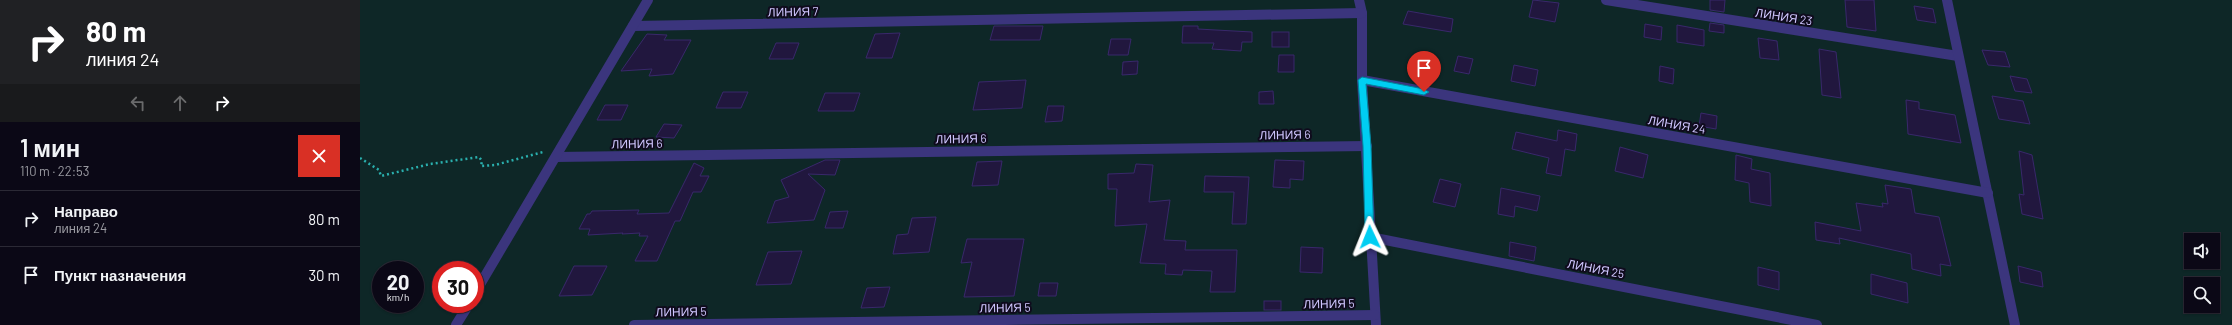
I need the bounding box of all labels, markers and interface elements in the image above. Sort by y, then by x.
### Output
street label: ЛИНИЯ 7 [768,4,819,18]
street label: ЛИНИЯ 23 [1755,5,1813,27]
text: 80 m [86,14,146,48]
icon: right [20,16,72,68]
text: линия 24 [86,48,159,70]
pin [1407,51,1441,92]
icon: arrive [1413,57,1435,79]
icon: left [127,92,149,114]
icon: ahead [169,92,191,114]
icon: right [211,92,233,114]
street label: ЛИНИЯ 24 [1647,112,1707,136]
street label: ЛИНИЯ 6 [1259,127,1311,141]
street label: ЛИНИЯ 6 [935,131,987,145]
text: 1 мин [20,133,80,162]
button: close [298,135,340,177]
street label: ЛИНИЯ 6 [611,136,663,150]
text: 110 m · 22:53 [20,163,90,179]
text: Направо [54,202,118,220]
icon: right [20,208,42,230]
text: 80 m [308,210,340,228]
position arrow [1349,216,1391,258]
text: линия 24 [54,220,107,236]
map controls [2184,233,2220,313]
button: sound [2184,233,2220,269]
street label: ЛИНИЯ 25 [1566,256,1626,280]
speed limit sign: 30 [432,261,484,313]
icon: arrive [20,264,42,286]
text: Пункт назначения [54,266,186,284]
text: 30 m [308,266,340,284]
text: 20 [387,270,409,294]
button: search [2184,277,2220,313]
text: km/h [387,291,409,303]
street label: ЛИНИЯ 5 [1303,296,1355,310]
street label: ЛИНИЯ 5 [979,300,1031,314]
street label: ЛИНИЯ 5 [655,304,707,318]

